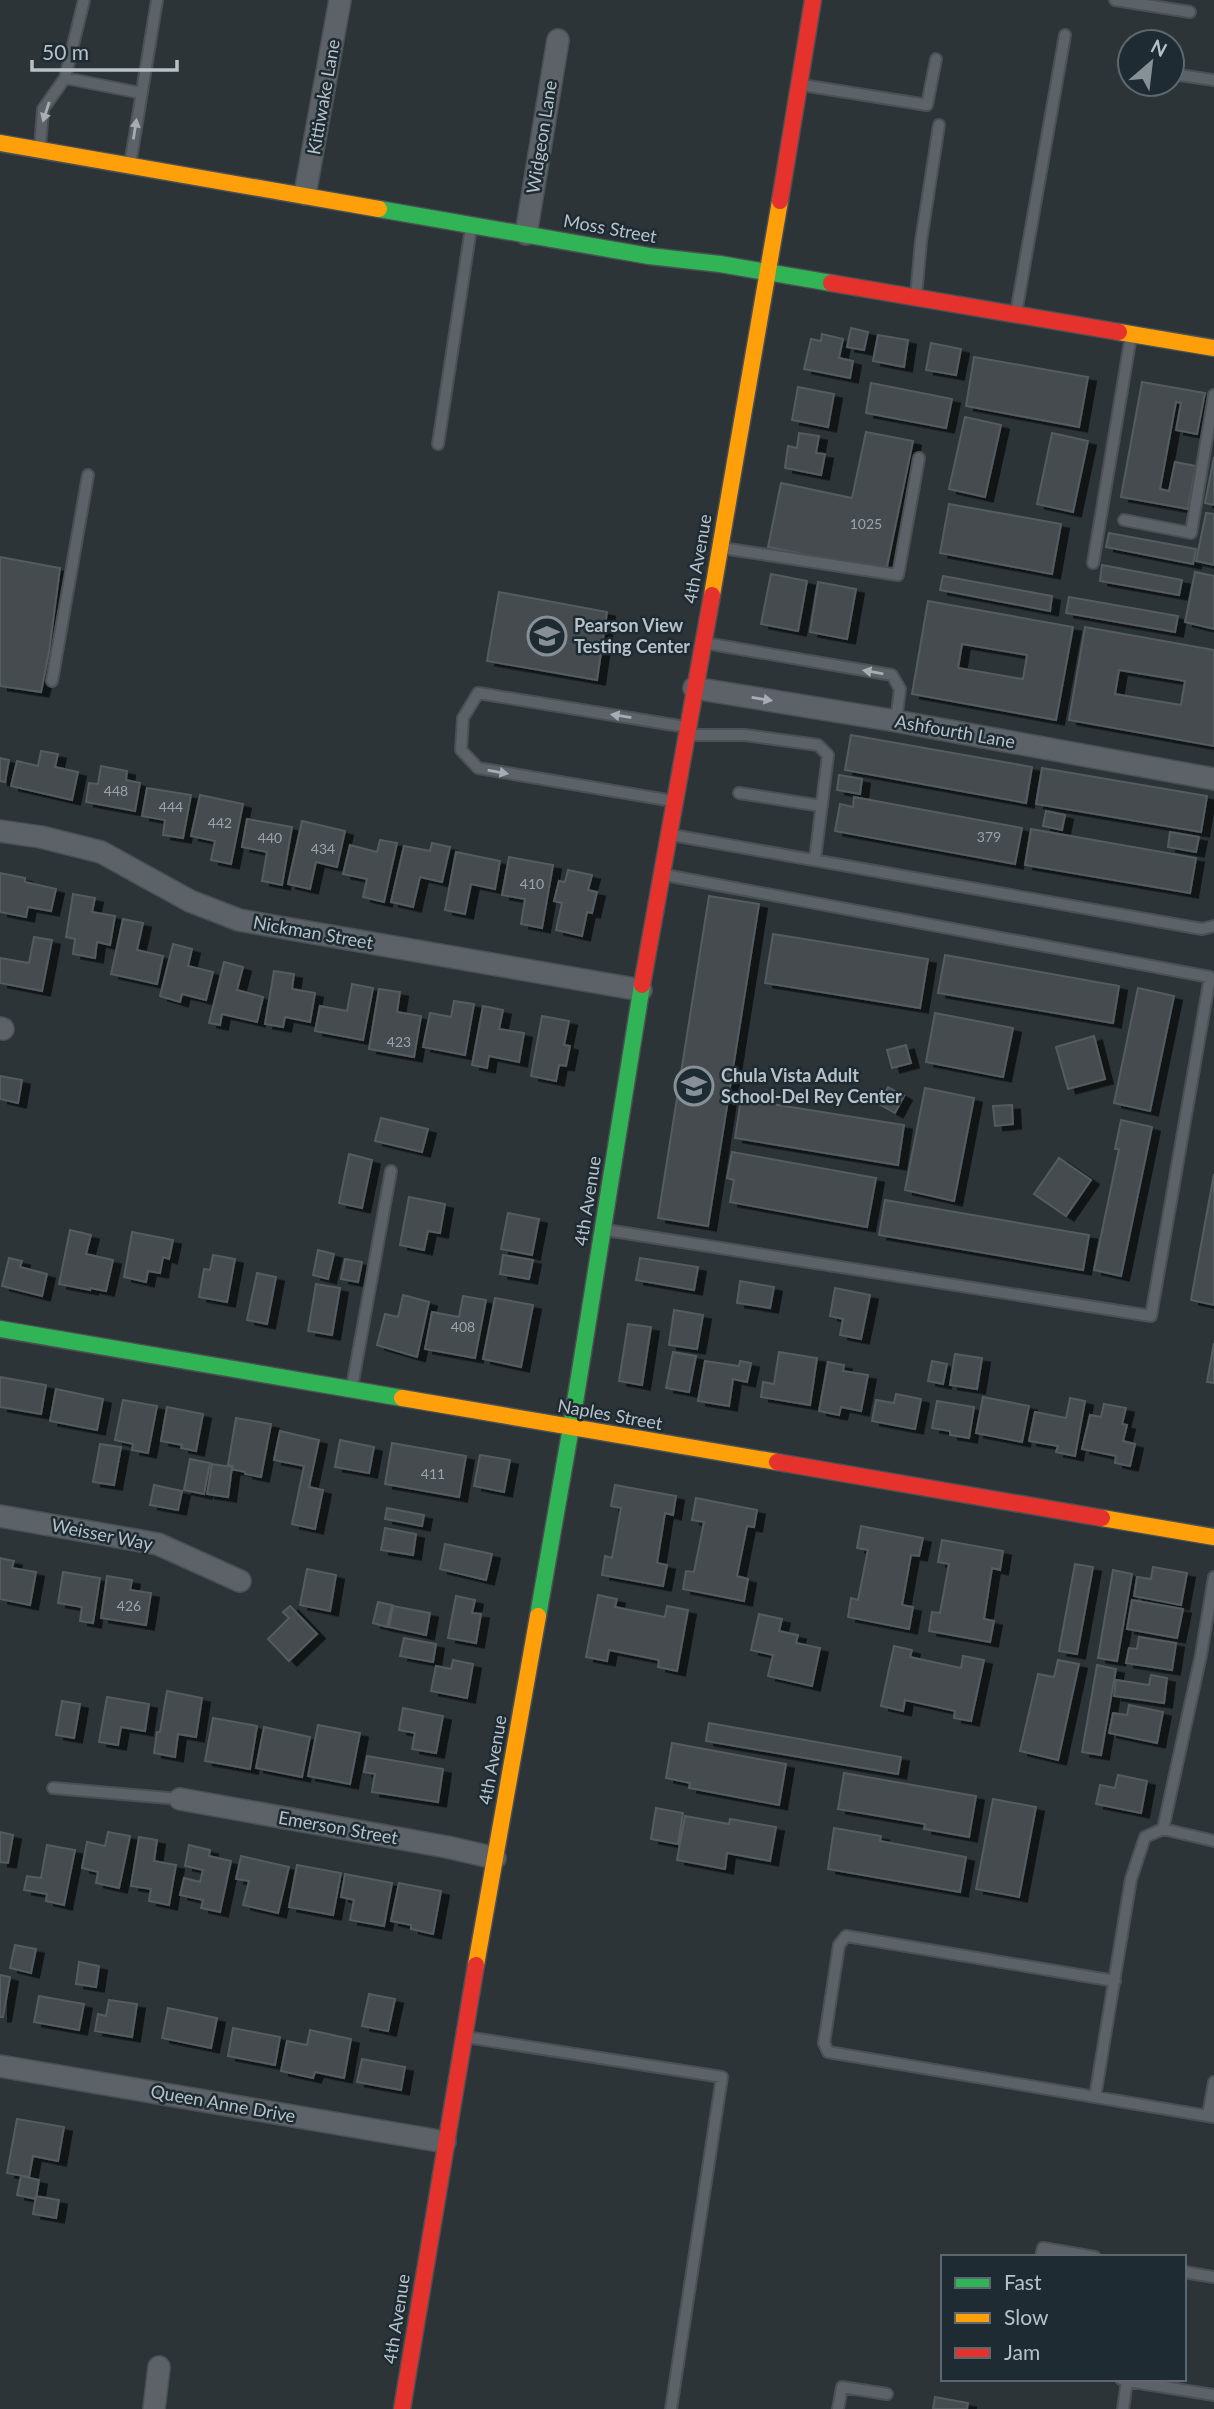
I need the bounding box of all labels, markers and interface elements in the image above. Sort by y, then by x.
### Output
scale bar [32,28,177,72]
north arrow [1116,28,1186,98]
text: N [1147,34,1171,61]
street label: Kittiwake Lane [302,38,344,156]
text: 50 m [42,39,89,64]
street label: Widgeon Lane [521,79,561,195]
one-way arrow [40,101,50,122]
one-way arrow [130,118,141,140]
street label: Moss Street [562,209,659,247]
street label: 4th Avenue [678,512,716,605]
house number: 1025 [850,515,882,532]
place label: Pearson View Testing Center [574,614,690,657]
school or university icon: Pearson View Testing Center [526,615,568,657]
one-way arrow [862,666,884,677]
one-way arrow [751,694,773,705]
one-way arrow [610,710,632,721]
street label: Ashfourth Lane [893,710,1017,752]
one-way arrow [487,767,509,778]
house number: 448 [104,782,128,799]
house number: 444 [159,798,183,815]
house number: 442 [208,814,232,831]
house number: 379 [977,828,1001,845]
house number: 440 [258,829,282,846]
house number: 434 [311,840,335,857]
house number: 410 [520,875,544,892]
street label: Nickman Street [251,911,375,953]
house number: 423 [387,1033,411,1050]
place label: Chula Vista Adult School-Del Rey Center [721,1064,902,1107]
school or university icon: Chula Vista Adult School-Del Rey Center [673,1065,715,1107]
street label: 4th Avenue [569,1154,605,1247]
house number: 408 [451,1318,475,1335]
street label: Naples Street [556,1394,665,1434]
house number: 411 [421,1465,445,1482]
street label: Weisser Way [50,1513,155,1555]
house number: 426 [117,1597,141,1614]
street label: 4th Avenue [473,1713,511,1806]
street label: Emerson Street [277,1806,400,1848]
street label: Queen Anne Drive [149,2079,297,2127]
legend [941,2255,1186,2381]
text: Fast [1004,2269,1042,2294]
street label: 4th Avenue [378,2272,414,2365]
text: Slow [1004,2304,1049,2329]
text: Jam [1004,2339,1040,2364]

